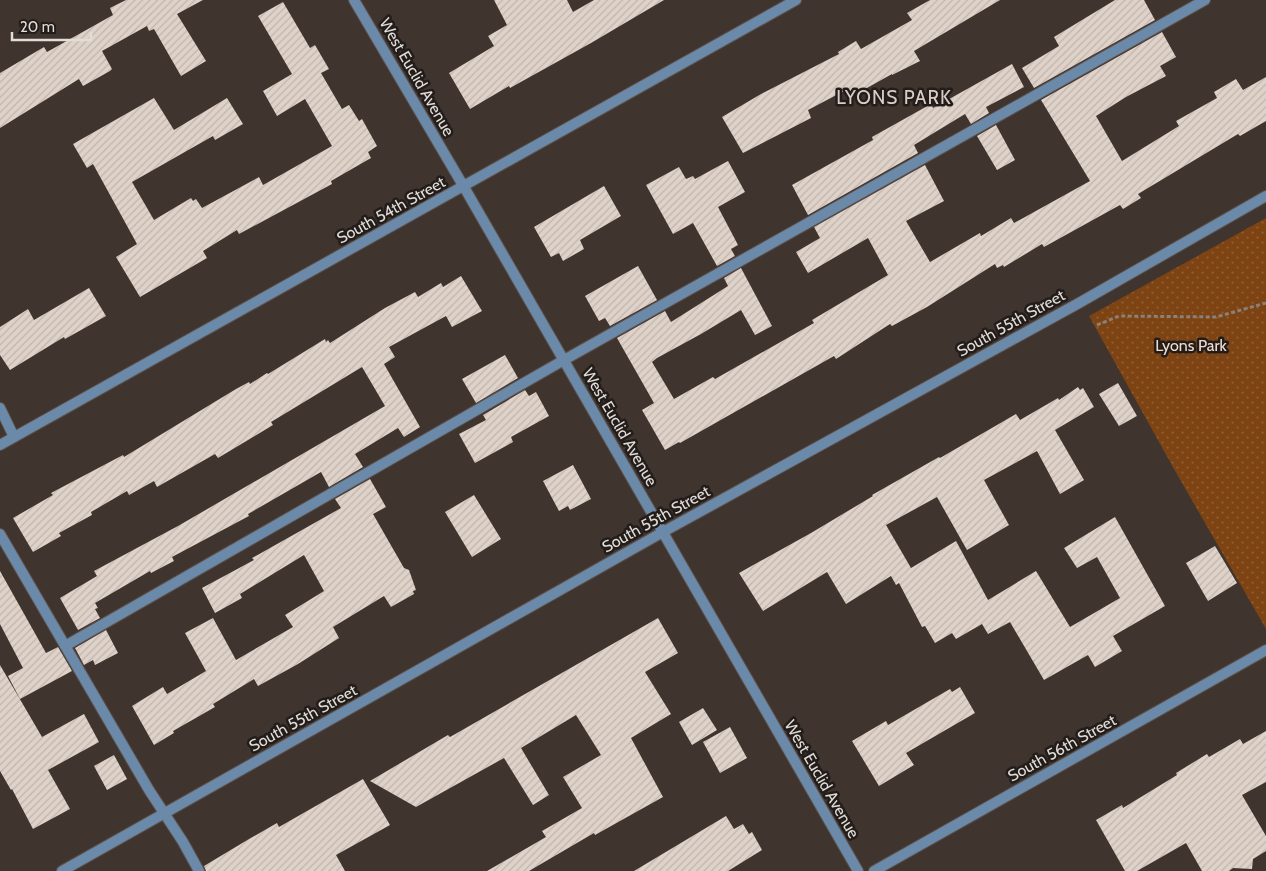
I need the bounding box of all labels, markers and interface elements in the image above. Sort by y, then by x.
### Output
scale bar [12,10,91,42]
street label: West Euclid Avenue [376,15,458,139]
text: 20 m [20,18,55,36]
district label: LYONS PARK [836,86,952,109]
street label: South 54th Street [334,172,449,248]
street label: South 55th Street [954,285,1069,360]
park label: Lyons Park [1155,336,1228,355]
street label: West Euclid Avenue [579,365,661,489]
street label: South 55th Street [599,481,714,556]
street label: South 55th Street [246,680,361,755]
street label: South 56th Street [1005,710,1120,786]
street label: West Euclid Avenue [781,717,863,841]

